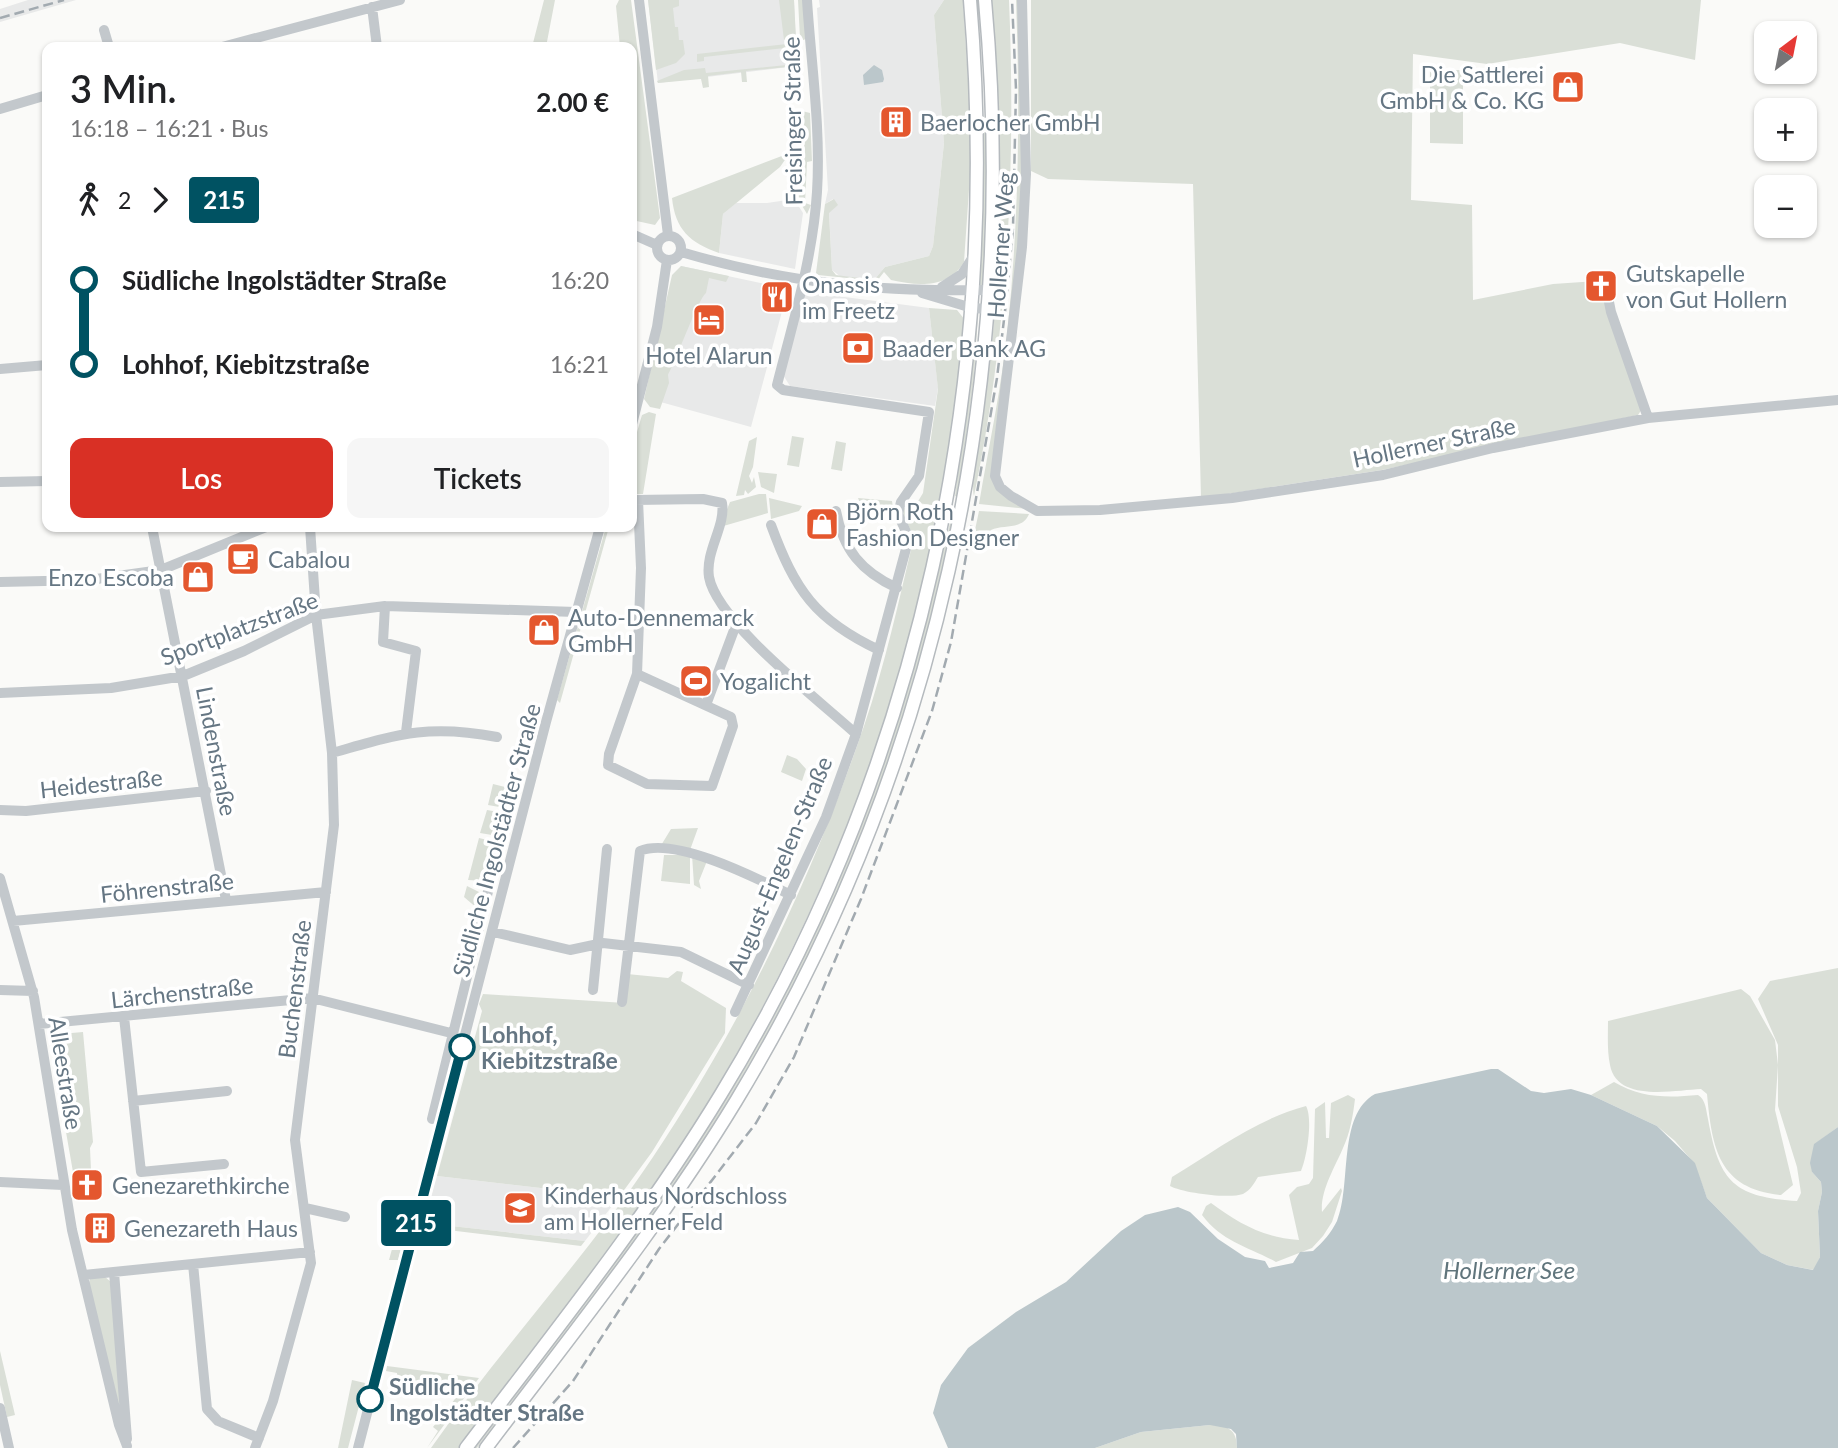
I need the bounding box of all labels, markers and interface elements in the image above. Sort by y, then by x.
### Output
north arrow [1754,21,1816,84]
map controls [1754,21,1817,238]
street label: Freisinger Straße [777,36,807,206]
place label: Die Sattlerei GmbH & Co. KG [1380,60,1544,114]
text: 3 Min. [70,65,177,111]
shop icon: Die Sattlerei GmbH & Co. KG [1549,68,1587,106]
text: 2.00 € [536,86,609,118]
button: + [1754,98,1817,161]
building icon: Baerlocher GmbH [877,103,915,141]
place label: Baerlocher GmbH [920,108,1100,136]
text: 16:18 – 16:21 · Bus [70,114,269,142]
street label: Hollerner Weg [981,171,1019,319]
button: − [1754,175,1817,238]
icon: walk [70,181,108,219]
icon: forward [141,181,179,219]
text: 215 [203,185,245,214]
text: 2 [118,186,131,214]
place label: Gutskapelle von Gut Hollern [1626,259,1787,313]
text: Südliche Ingolstädter Straße [122,264,447,296]
text: 16:20 [550,266,609,294]
church icon: Gutskapelle von Gut Hollern [1582,267,1620,305]
place label: Onassis im Freetz [802,270,895,324]
restaurant icon: Onassis im Freetz [758,278,796,316]
hotel icon: Hotel Alarun [690,301,728,339]
bank icon: Baader Bank AG [839,329,877,367]
place label: Baader Bank AG [882,334,1046,362]
place label: Hotel Alarun [645,341,773,369]
text: Lohhof, Kiebitzstraße [122,348,370,380]
text: 16:21 [550,350,609,378]
street label: Hollerner Straße [1350,411,1518,473]
button: Los [70,438,333,518]
button: Tickets [347,438,609,518]
place label: Björn Roth Fashion Designer [846,497,1020,551]
shop icon: Björn Roth Fashion Designer [803,505,841,543]
cafe icon: Cabalou [224,540,262,578]
place label: Cabalou [268,545,350,573]
shop icon: Enzo Escoba [179,558,217,596]
place label: Enzo Escoba [48,563,174,591]
street label: Sportplatzstraße [156,585,322,671]
place label: Auto-Dennemarck GmbH [568,603,754,657]
shop icon: Auto-Dennemarck GmbH [525,611,563,649]
sports icon: Yogalicht [677,662,715,700]
place label: Yogalicht [720,667,812,695]
street label: Lindenstraße [191,684,243,818]
street label: Südliche Ingolstädter Straße [446,700,546,980]
street label: August-Engelen-Straße [720,752,838,978]
street label: Heidestraße [38,763,164,803]
street label: Föhrenstraße [99,866,235,908]
street label: Buchenstraße [272,918,316,1060]
street label: Lärchenstraße [109,971,255,1013]
street label: Alleestraße [43,1015,89,1131]
place label: Lohhof, Kiebitzstraße [481,1020,618,1074]
marker: Lohhof, Kiebitzstraße [449,1034,475,1060]
church icon: Genezarethkirche [68,1166,106,1204]
place label: Genezarethkirche [112,1171,290,1199]
place label: Kinderhaus Nordschloss am Hollerner Feld [544,1181,787,1235]
school or university icon: Kinderhaus Nordschloss am Hollerner Feld [501,1189,539,1227]
line badge: 215 [376,1200,456,1246]
text: 215 [395,1208,437,1237]
building icon: Genezareth Haus [81,1209,119,1247]
place label: Genezareth Haus [124,1214,298,1242]
water label: Hollerner See [1443,1255,1575,1284]
place label: Südliche Ingolstädter Straße [389,1372,584,1426]
marker: Südliche Ingolstädter Straße [357,1386,383,1412]

